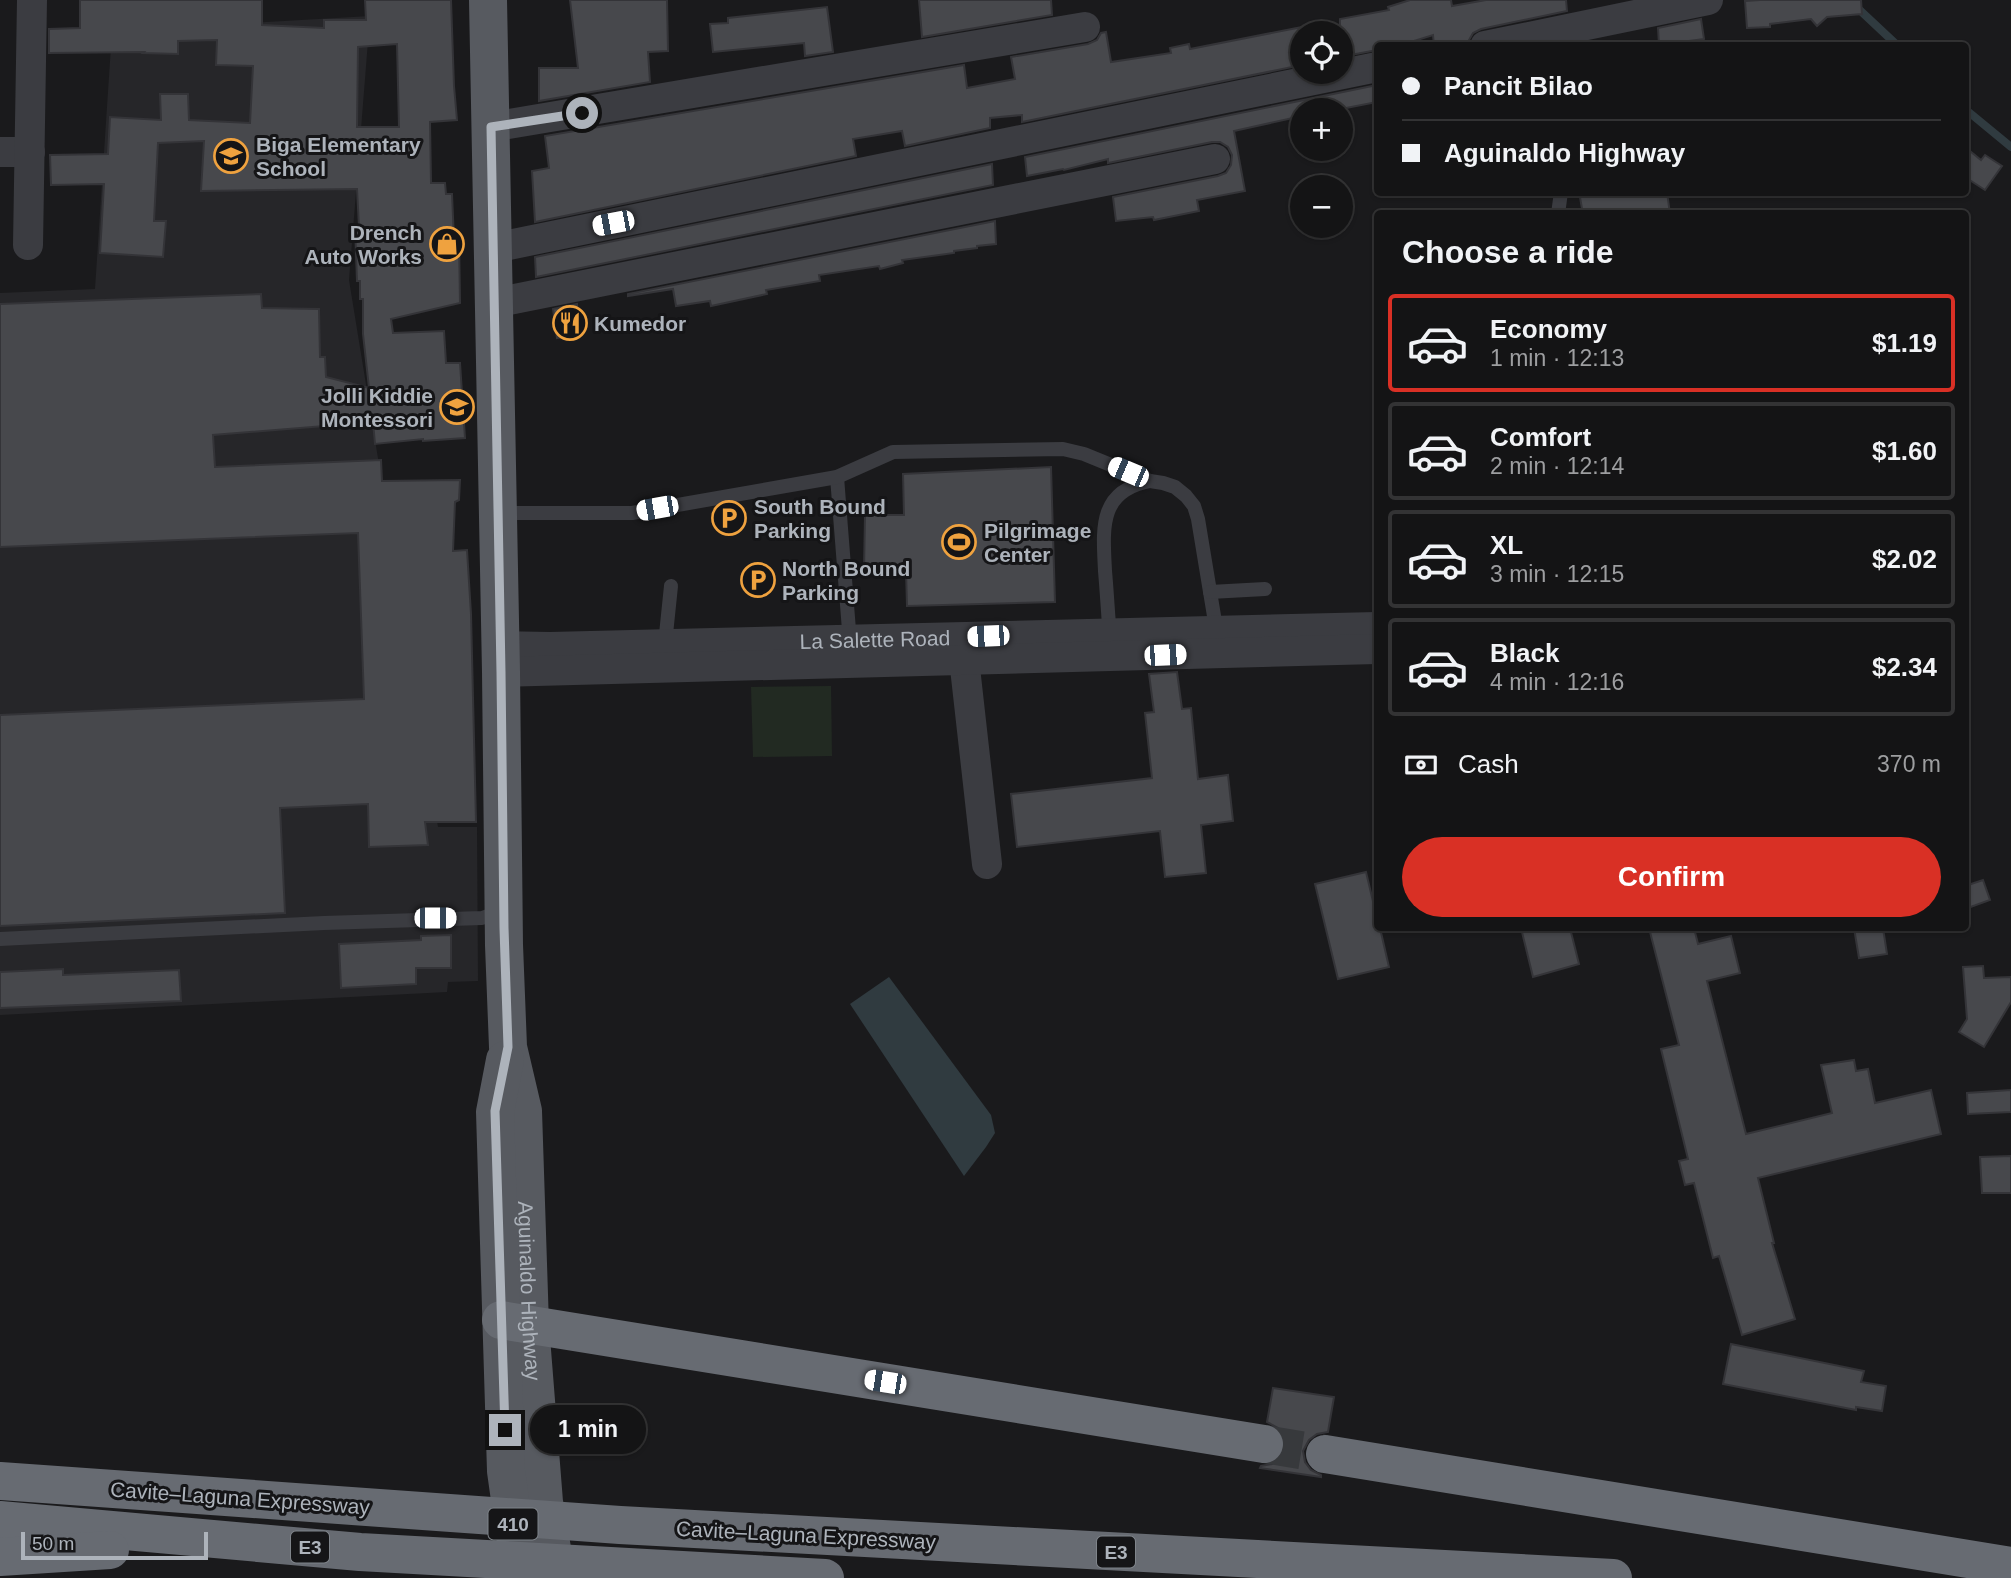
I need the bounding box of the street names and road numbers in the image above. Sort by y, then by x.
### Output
street label: La Salette Road [799,626,951,652]
street label: Aguinaldo Highway [514,1201,546,1382]
street label: Cavite–Laguna Expressway [109,1477,371,1519]
road number: 410 [489,1508,538,1540]
street label: Cavite–Laguna Expressway [675,1517,937,1553]
road number: E3 [291,1532,329,1562]
road number: E3 [1097,1536,1135,1568]

